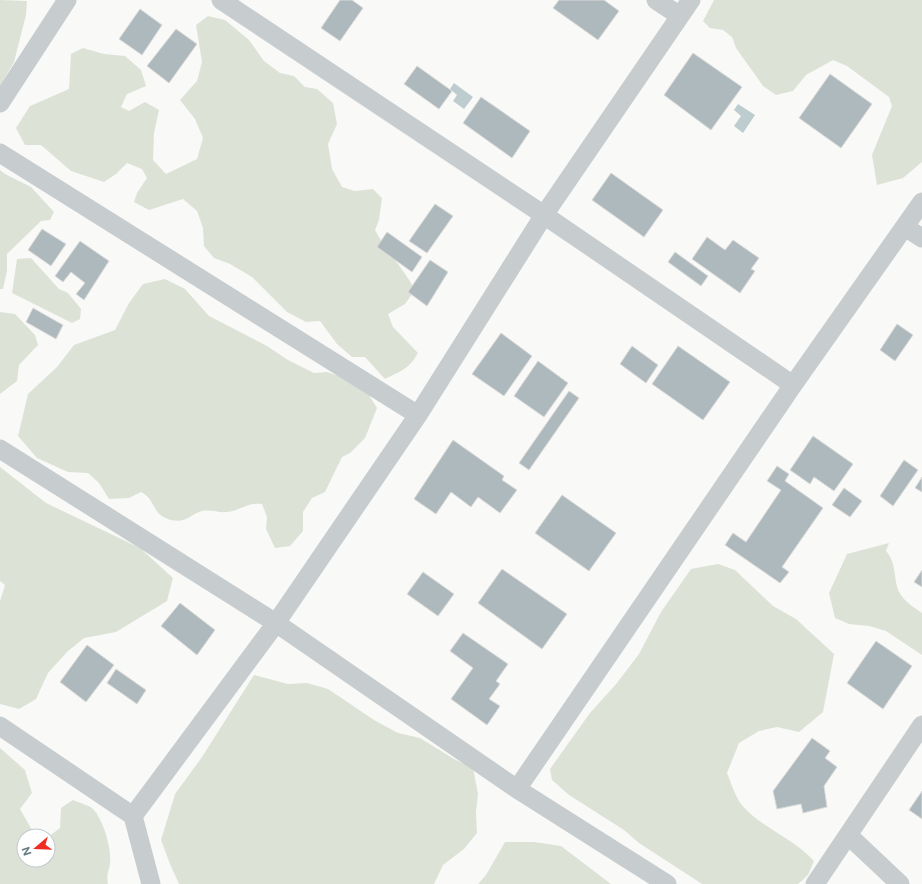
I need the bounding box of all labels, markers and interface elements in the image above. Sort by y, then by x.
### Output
north arrow [16,828,56,868]
text: N [19,845,34,857]

